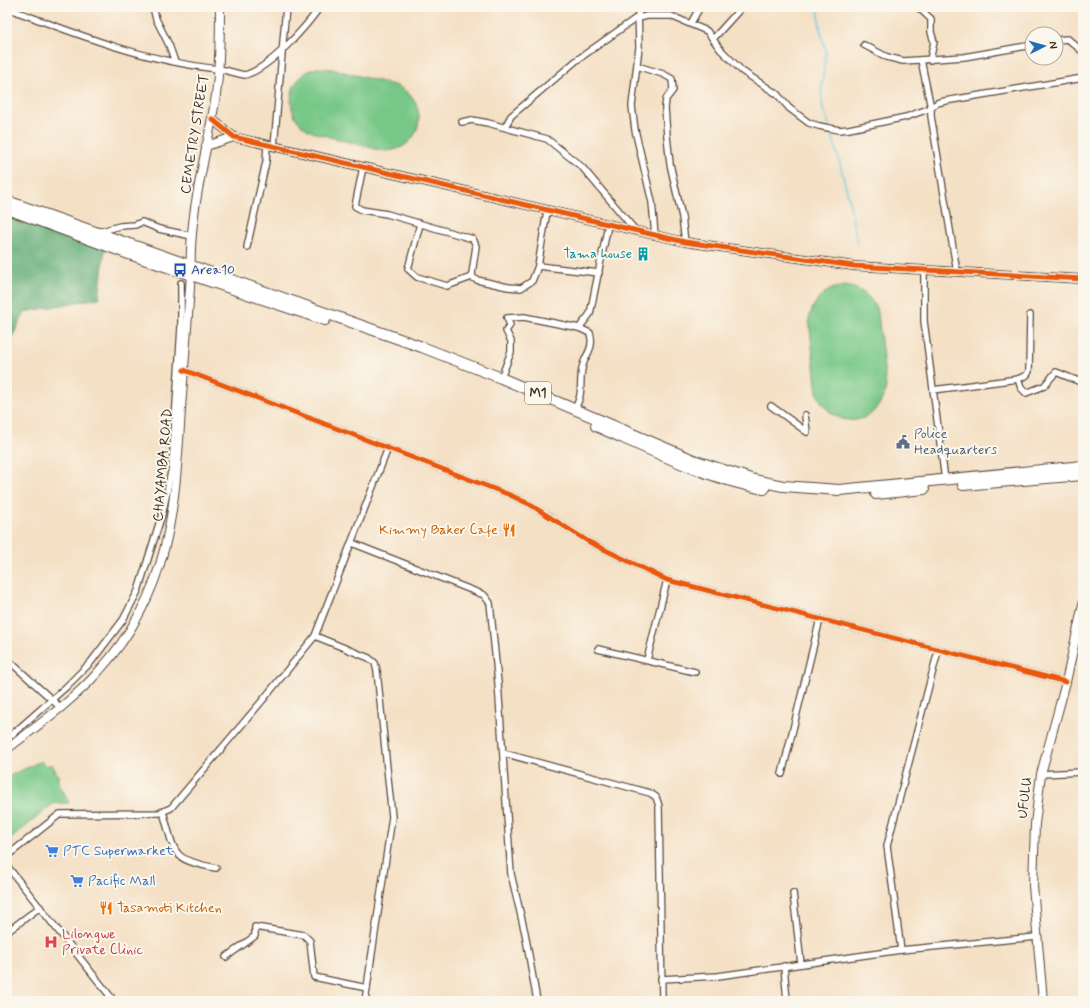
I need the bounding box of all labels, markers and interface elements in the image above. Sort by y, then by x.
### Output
north arrow [1024,26,1064,66]
text: N [1046,41,1060,49]
street label: CEMETRY STREET [177,73,213,195]
place label: Tama house [563,245,632,263]
building icon: Tama house [635,246,651,262]
place label: Area10 [191,261,235,279]
bus stop icon: Area10 [172,262,188,278]
road number: M1 [525,382,551,404]
street label: CHAYAMBA ROAD [149,408,177,522]
place label: Police Headquarters [914,425,997,459]
public building icon: Police Headquarters [895,434,911,450]
place label: Kimmy Baker Cafe [379,521,498,539]
restaurant icon: Kimmy Baker Cafe [501,522,517,538]
street label: UFULU [1014,776,1036,820]
place label: PTC Supermarket [63,842,174,860]
supermarket icon: PTC Supermarket [44,843,60,859]
place label: Pacific Mall [88,872,156,890]
supermarket icon: Pacific Mall [69,873,85,889]
place label: Tasamoti Kitchen [117,899,222,917]
restaurant icon: Tasamoti Kitchen [98,900,114,916]
place label: Lilongwe Private Clinic [62,925,143,959]
hospital icon: Lilongwe Private Clinic [43,934,59,950]

